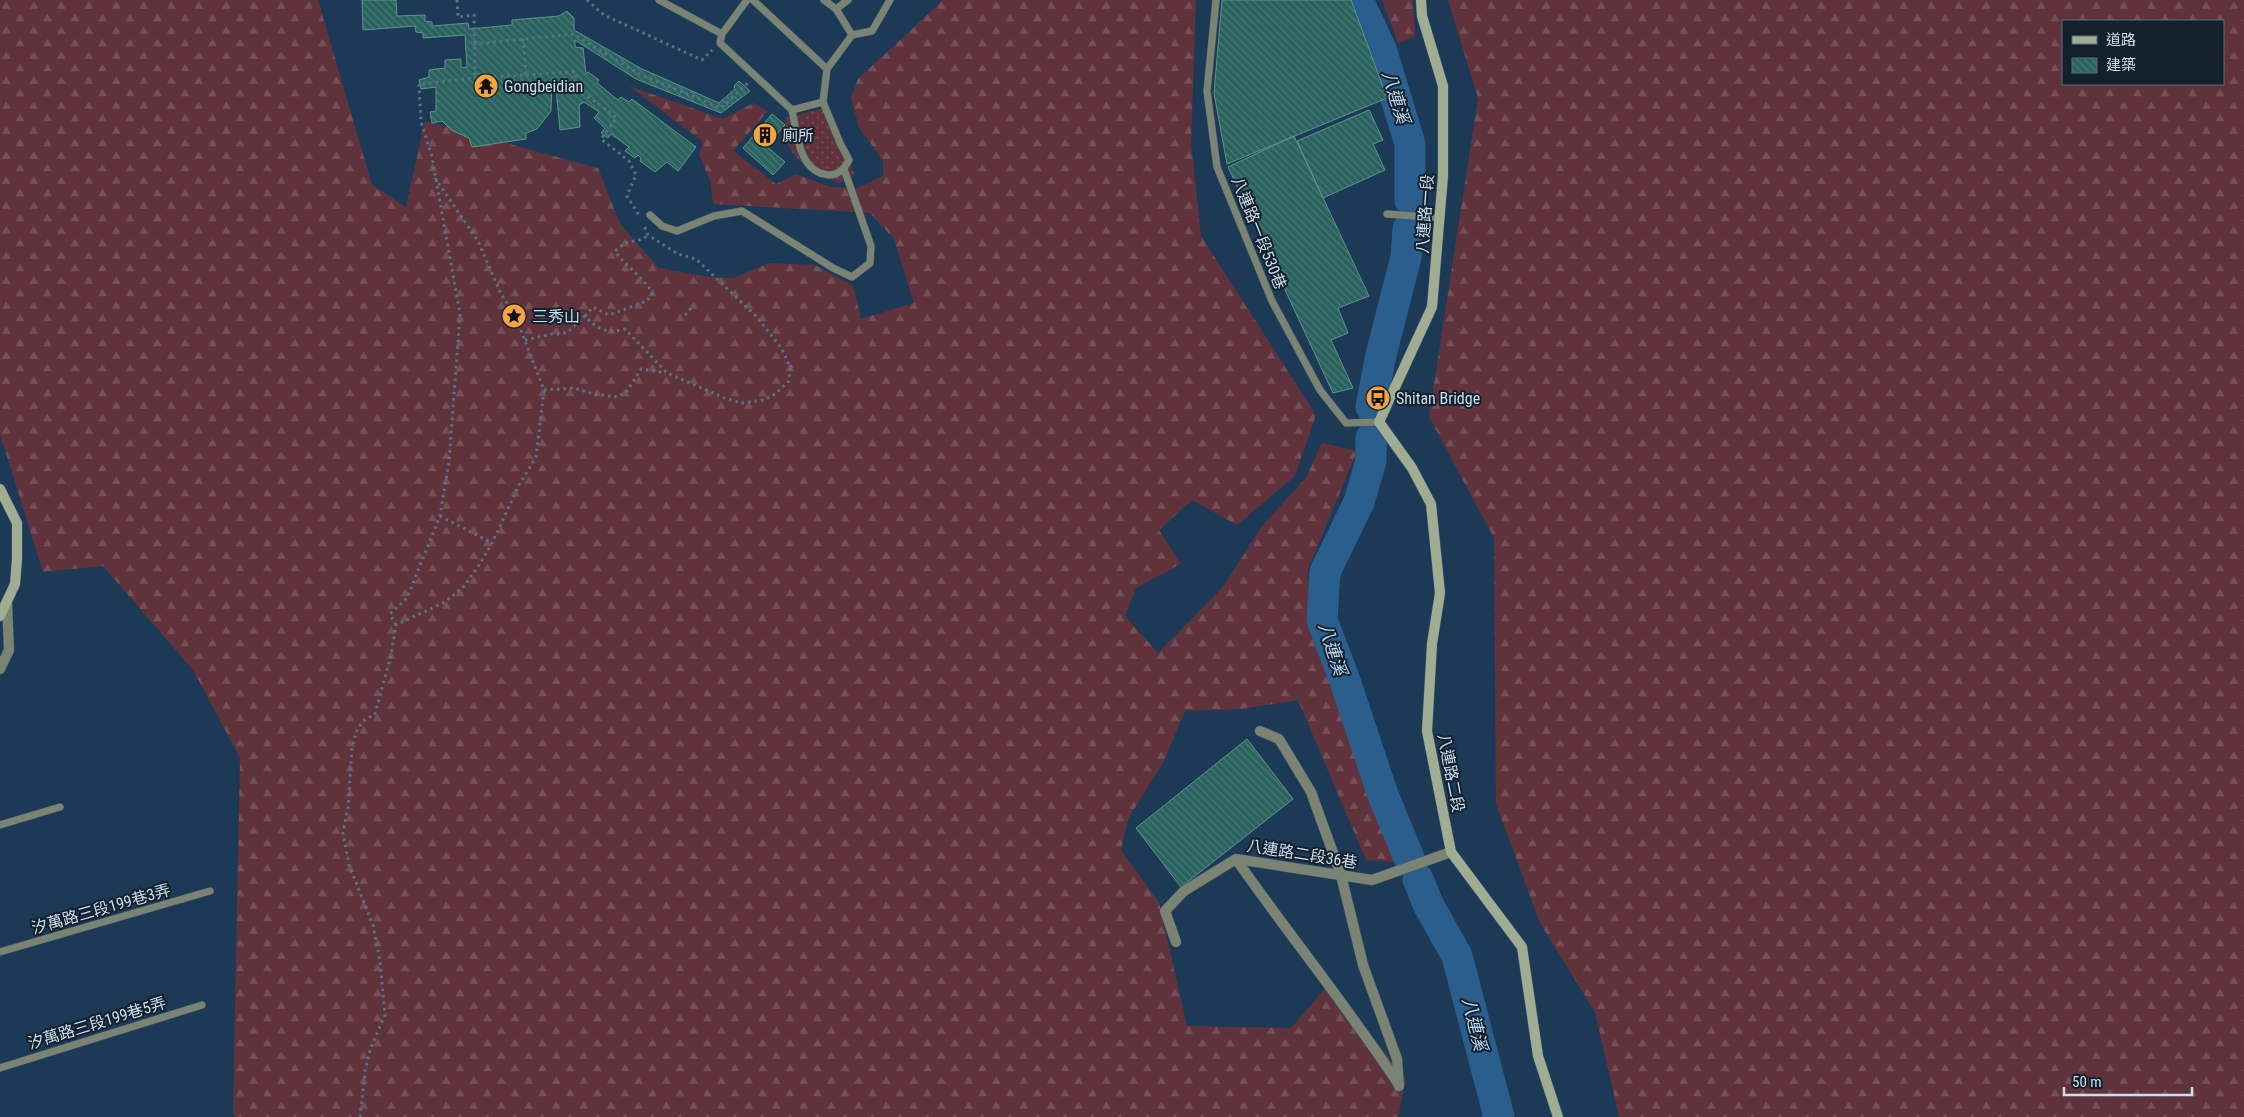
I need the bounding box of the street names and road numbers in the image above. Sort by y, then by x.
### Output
street label: 八連路一段 [1413,173,1437,255]
street label: 八連路一段530巷 [1228,174,1290,292]
street label: 八連路二段 [1434,732,1468,814]
street label: 八連路二段36巷 [1245,836,1359,872]
street label: 汐萬路三段199巷3弄 [29,880,173,938]
street label: 汐萬路三段199巷5弄 [26,993,168,1053]

